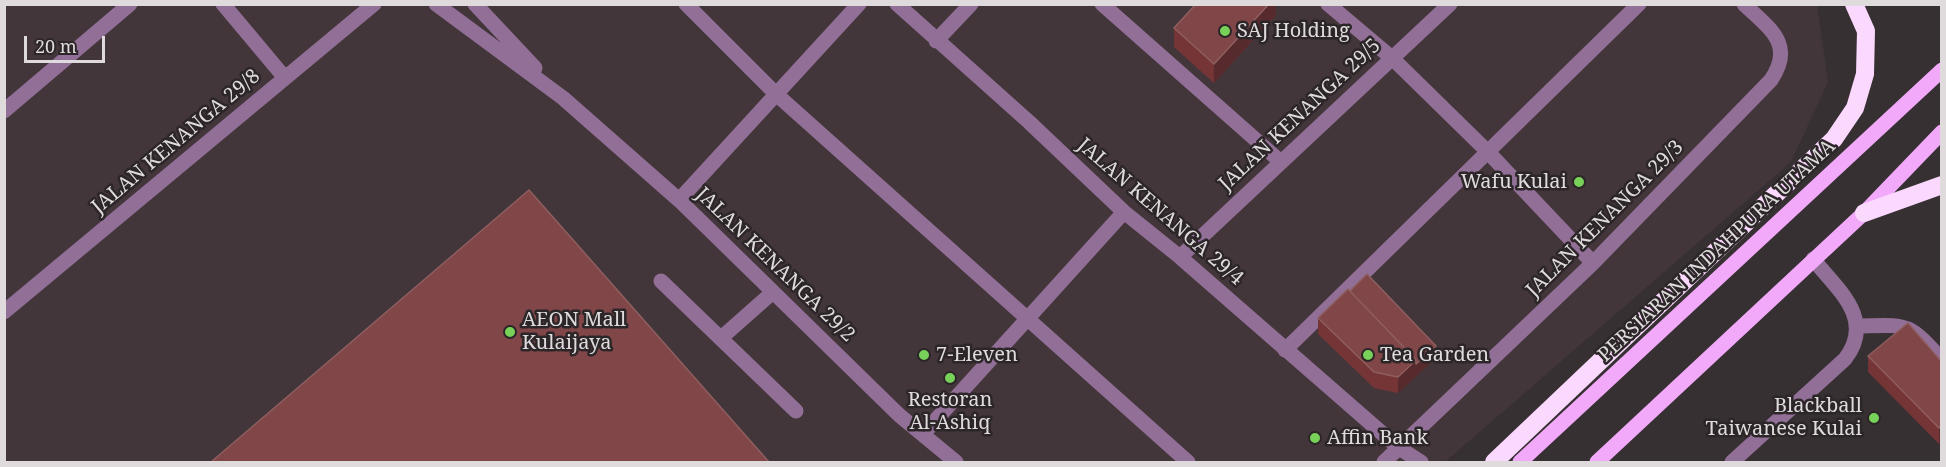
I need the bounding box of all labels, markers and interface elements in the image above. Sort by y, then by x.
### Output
place label: SAJ Holding [1237,19,1350,43]
scale bar [27,24,108,62]
marker: SAJ Holding [1218,24,1232,38]
text: 20 m [35,34,77,58]
street label: JALAN KENANGA 29/5 [1214,34,1386,196]
street label: JALAN KENANGA 29/8 [87,65,265,219]
street label: JALAN KENANGA 29/4 [1072,133,1248,291]
street label: JALAN KENANGA 29/3 [1521,135,1689,303]
street label: PERSIARAN INDAHPURA UTAMA [1593,135,1841,367]
place label: Wafu Kulai [1461,170,1567,194]
marker: Wafu Kulai [1572,175,1586,189]
street label: JALAN KENANGA 29/2 [690,183,860,347]
place label: AEON Mall Kulaijaya [522,308,626,355]
marker: AEON Mall Kulaijaya [503,325,517,339]
place label: 7-Eleven [936,343,1018,367]
place label: Tea Garden [1380,343,1489,367]
marker: 7-Eleven [917,348,931,362]
marker: Tea Garden [1361,348,1375,362]
marker: Restoran Al-Ashiq [943,371,957,385]
place label: Restoran Al-Ashiq [908,388,992,435]
place label: Blackball Taiwanese Kulai [1706,394,1862,441]
marker: Blackball Taiwanese Kulai [1867,411,1881,425]
place label: Affin Bank [1327,426,1428,450]
marker: Affin Bank [1308,431,1322,445]

